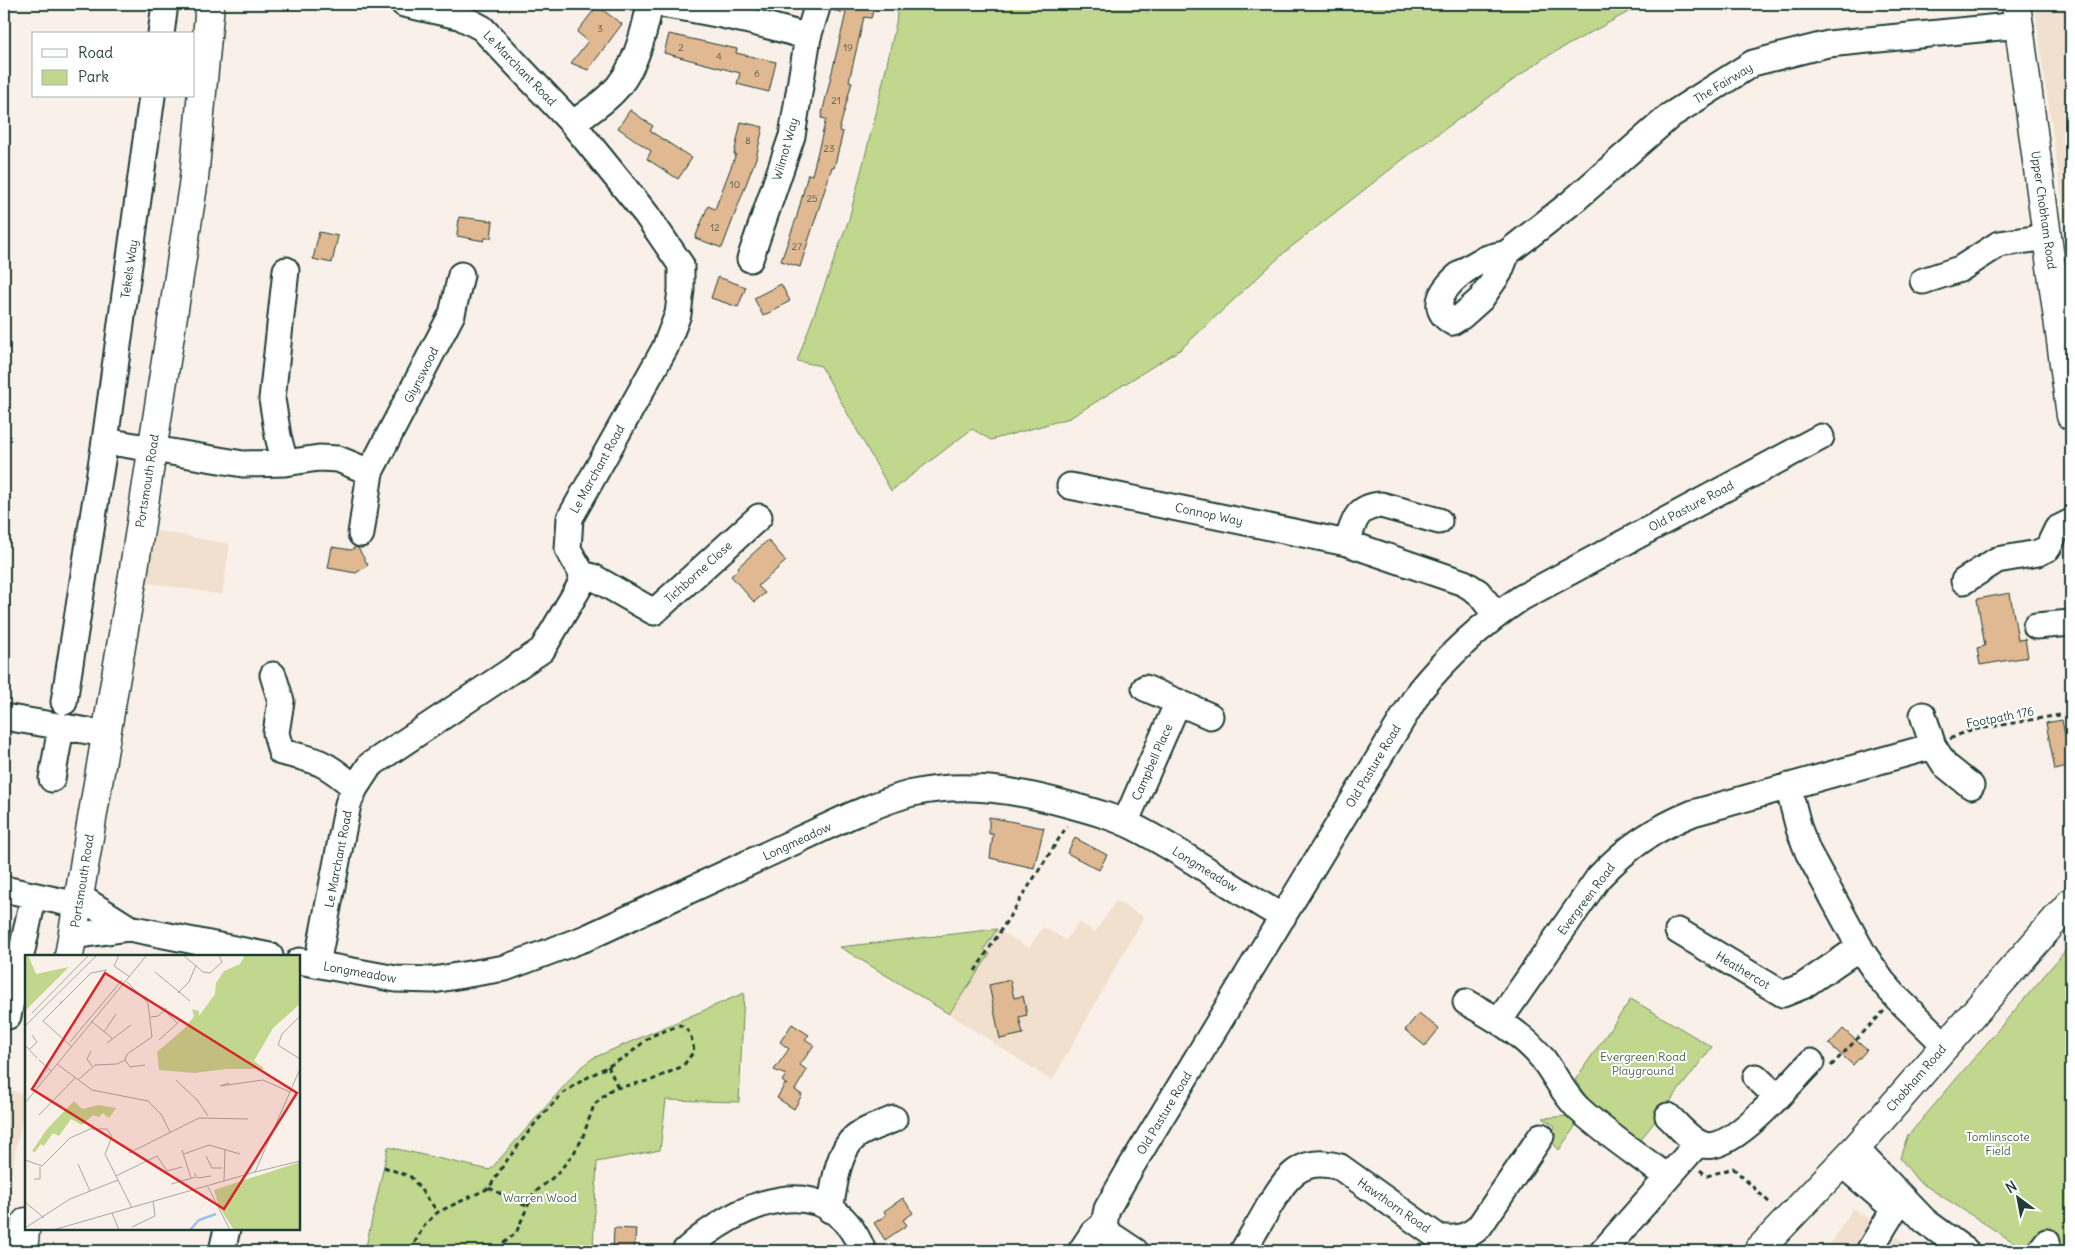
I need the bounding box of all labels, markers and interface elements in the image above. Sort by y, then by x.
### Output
house number: 3 [597,22,603,35]
street label: Le Marchant Road [480,27,560,109]
legend [32,32,195,98]
house number: 2 [678,41,684,54]
house number: 19 [843,41,853,54]
text: Road [78,43,113,62]
house number: 4 [716,50,722,63]
street label: The Fairway [1691,60,1755,106]
text: Park [78,67,109,86]
house number: 6 [754,67,760,80]
house number: 21 [831,94,841,107]
street label: Wilmot Way [769,116,801,182]
house number: 8 [745,134,751,147]
house number: 23 [823,142,835,155]
street label: Upper Chobham Road [2028,150,2060,270]
house number: 10 [730,178,740,191]
house number: 25 [806,192,818,205]
house number: 12 [710,221,720,234]
street label: Tekels Way [117,238,141,300]
house number: 27 [792,240,802,253]
street label: Glynswood [401,345,441,405]
street label: Le Marchant Road [567,422,627,516]
street label: Portsmouth Road [132,433,162,529]
street label: Old Pasture Road [1646,477,1736,535]
street label: Connop Way [1174,499,1244,529]
street label: Tichborne Close [661,538,735,606]
street label: Footpath 176 [1965,703,2035,731]
street label: Campbell Place [1128,721,1176,803]
street label: Old Pasture Road [1342,722,1404,810]
street label: Le Marchant Road [321,809,355,909]
street label: Longmeadow [760,818,834,863]
street label: Portsmouth Road [67,833,97,929]
street label: Longmeadow [1170,843,1241,895]
street label: Evergreen Road [1554,860,1618,938]
street label: Heathercot [1713,948,1773,992]
inset map [25,955,300,1230]
street label: Longmeadow [322,958,398,986]
street label: Chobham Road [1883,1042,1949,1114]
park label: Evergreen Road Playground [1600,1049,1686,1078]
street label: Old Pasture Road [1133,1069,1195,1157]
park label: Tomlinscote Field [1966,1129,2030,1158]
north arrow [1992,1172,2042,1222]
street label: Hawthorn Road [1355,1174,1433,1236]
text: N [2002,1177,2020,1197]
park label: Warren Wood [503,1190,577,1205]

